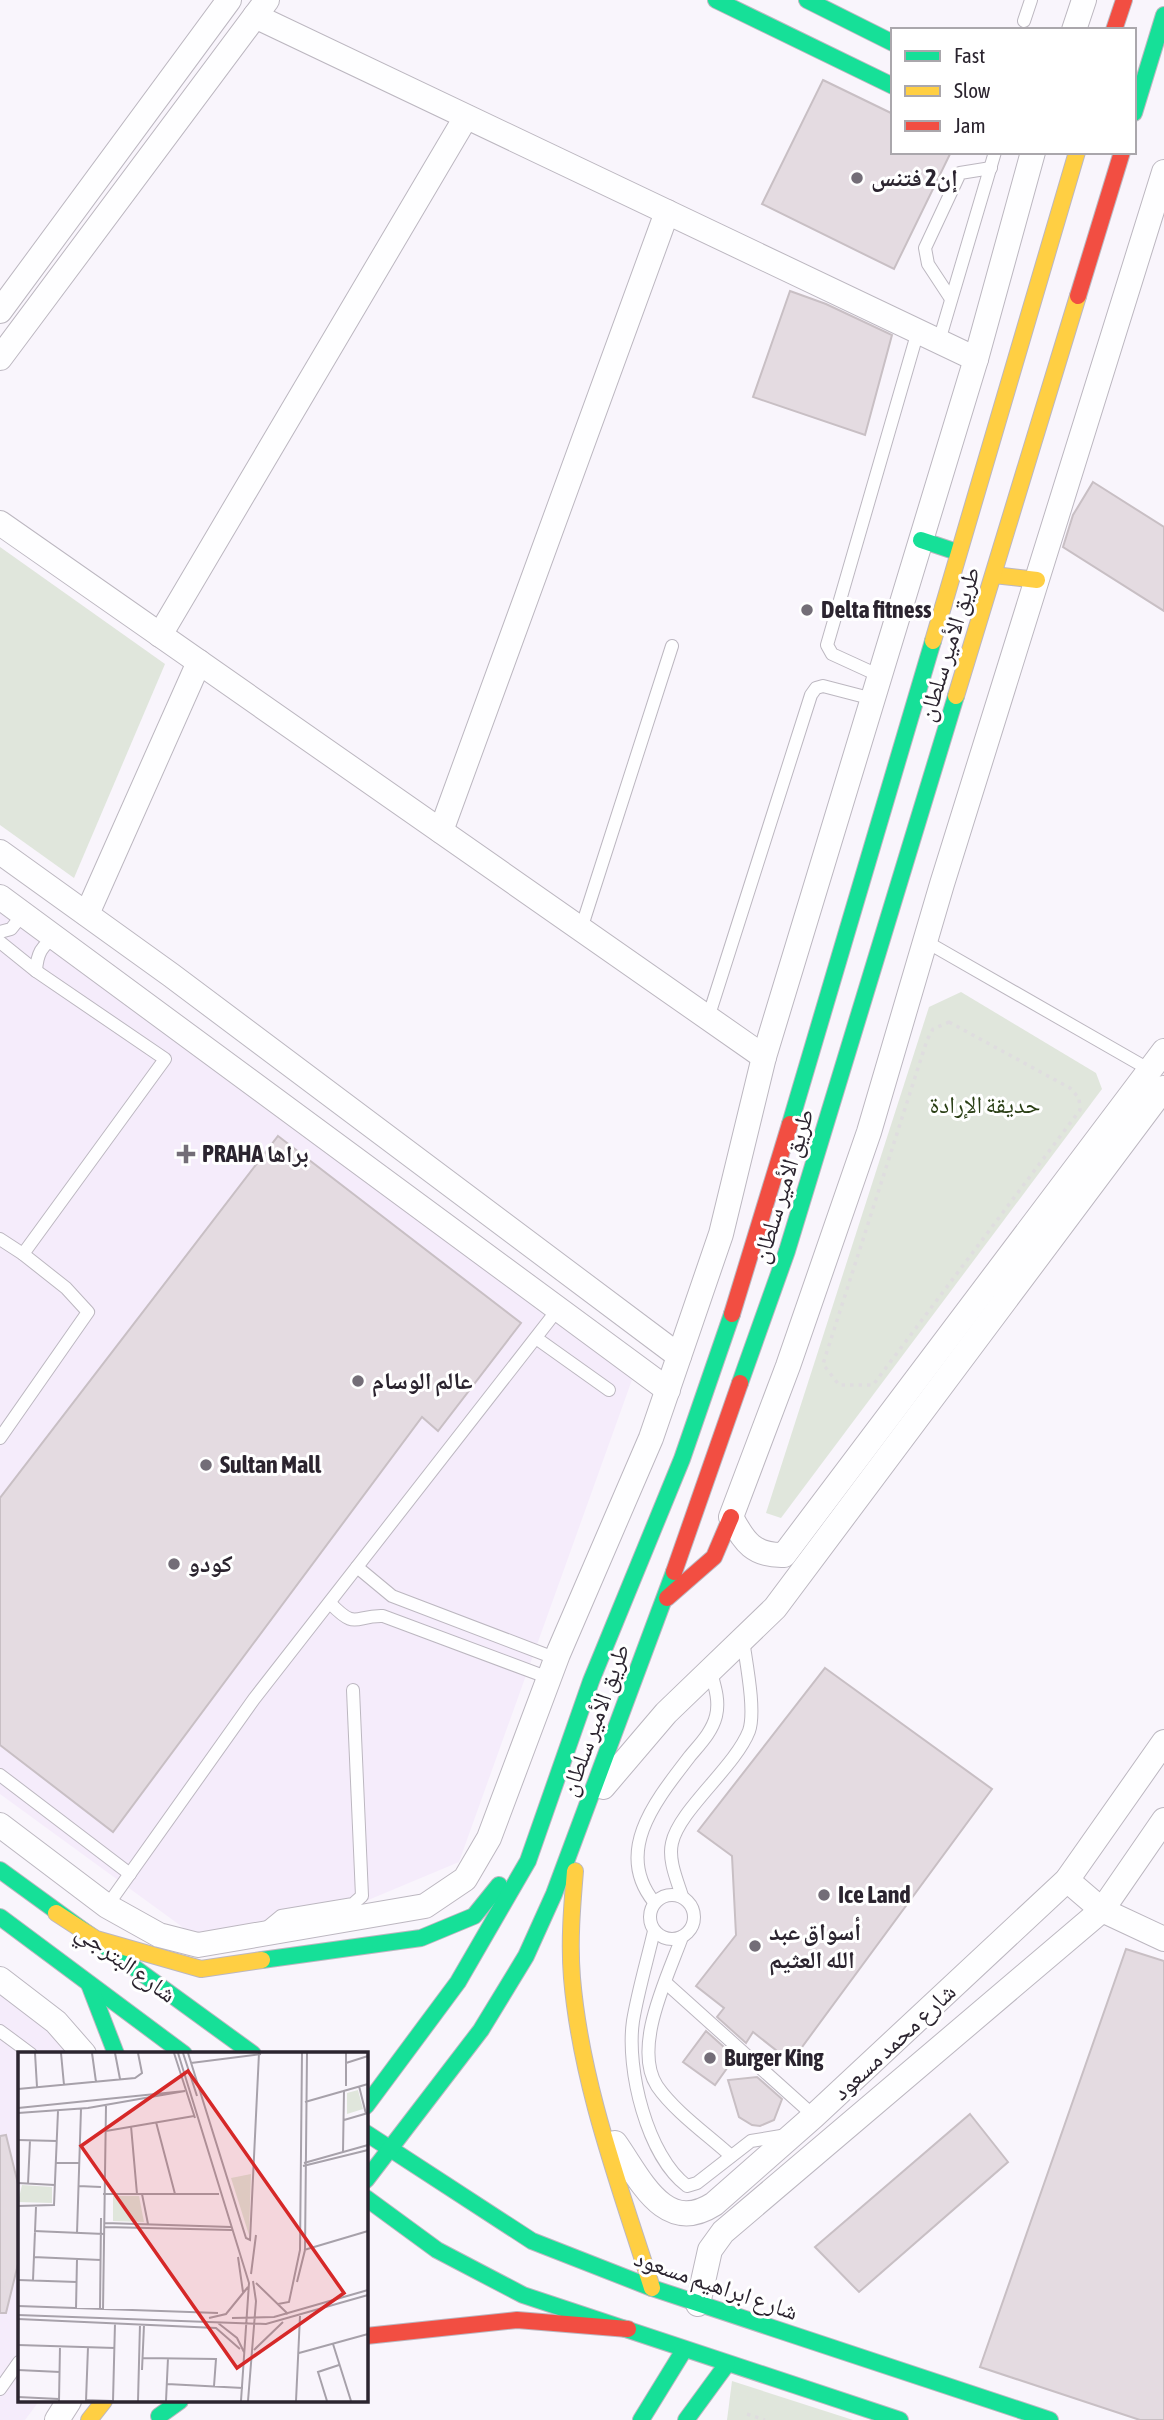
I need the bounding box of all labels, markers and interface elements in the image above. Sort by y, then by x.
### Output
legend [891,28,1136,154]
text: Fast [954,43,985,67]
text: Slow [954,78,991,102]
text: Jam [954,113,986,137]
place label: إن2 فتنس [871,164,958,193]
marker: إن2 فتنس [849,170,865,186]
street label: طريق الأمير سلطان [912,563,986,725]
place label: Delta fitness [821,596,932,623]
marker: Delta fitness [799,602,815,618]
park label: حديقة الإرادة [929,1091,1041,1119]
street label: طريق الأمير سلطان [746,1105,820,1267]
place label: PRAHA براها [202,1140,309,1168]
marker: PRAHA براها [176,1144,196,1164]
place label: عالم الوسام [372,1367,473,1398]
marker: عالم الوسام [350,1373,366,1389]
place label: Sultan Mall [220,1451,322,1478]
marker: Sultan Mall [198,1457,214,1473]
place label: كودو [188,1550,233,1577]
marker: كودو [166,1556,182,1572]
street label: طريق الأمير سلطان [554,1640,636,1800]
place label: Ice Land [838,1881,911,1908]
marker: Ice Land [816,1887,832,1903]
place label: أسواق عبد الله العثيم [769,1916,861,1976]
street label: شارع البترجي [68,1917,181,2013]
marker: أسواق عبد الله العثيم [747,1938,763,1954]
street label: شارع محمد مسعود [827,1978,962,2107]
place label: Burger King [724,2044,824,2071]
marker: Burger King [702,2050,718,2066]
inset map [18,2052,368,2402]
street label: شارع ابراهيم مسعود [630,2244,802,2328]

